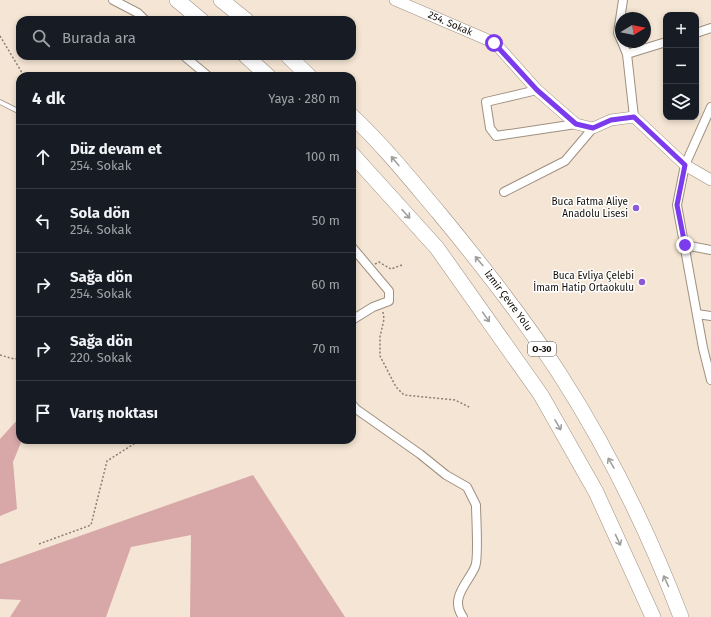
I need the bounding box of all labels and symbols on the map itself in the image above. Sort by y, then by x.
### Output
street label: 254. Sokak [426,9,475,39]
north arrow [615,12,651,48]
route start [485,34,503,52]
one-way arrow [391,156,400,167]
place label: Buca Fatma Aliye Anadolu Lisesi [552,195,628,220]
marker: Buca Fatma Aliye Anadolu Lisesi [631,203,641,213]
one-way arrow [402,209,411,220]
route end [676,236,694,254]
one-way arrow [474,256,483,266]
street label: İzmir Çevre Yolu [482,267,535,333]
place label: Buca Evliya Çelebi İmam Hatip Ortaokulu [533,269,634,294]
marker: Buca Evliya Çelebi İmam Hatip Ortaokulu [637,277,647,287]
one-way arrow [482,311,490,322]
road number: O-30 [528,342,556,356]
one-way arrow [555,419,563,431]
one-way arrow [606,457,614,469]
one-way arrow [615,534,622,546]
one-way arrow [662,575,669,587]

